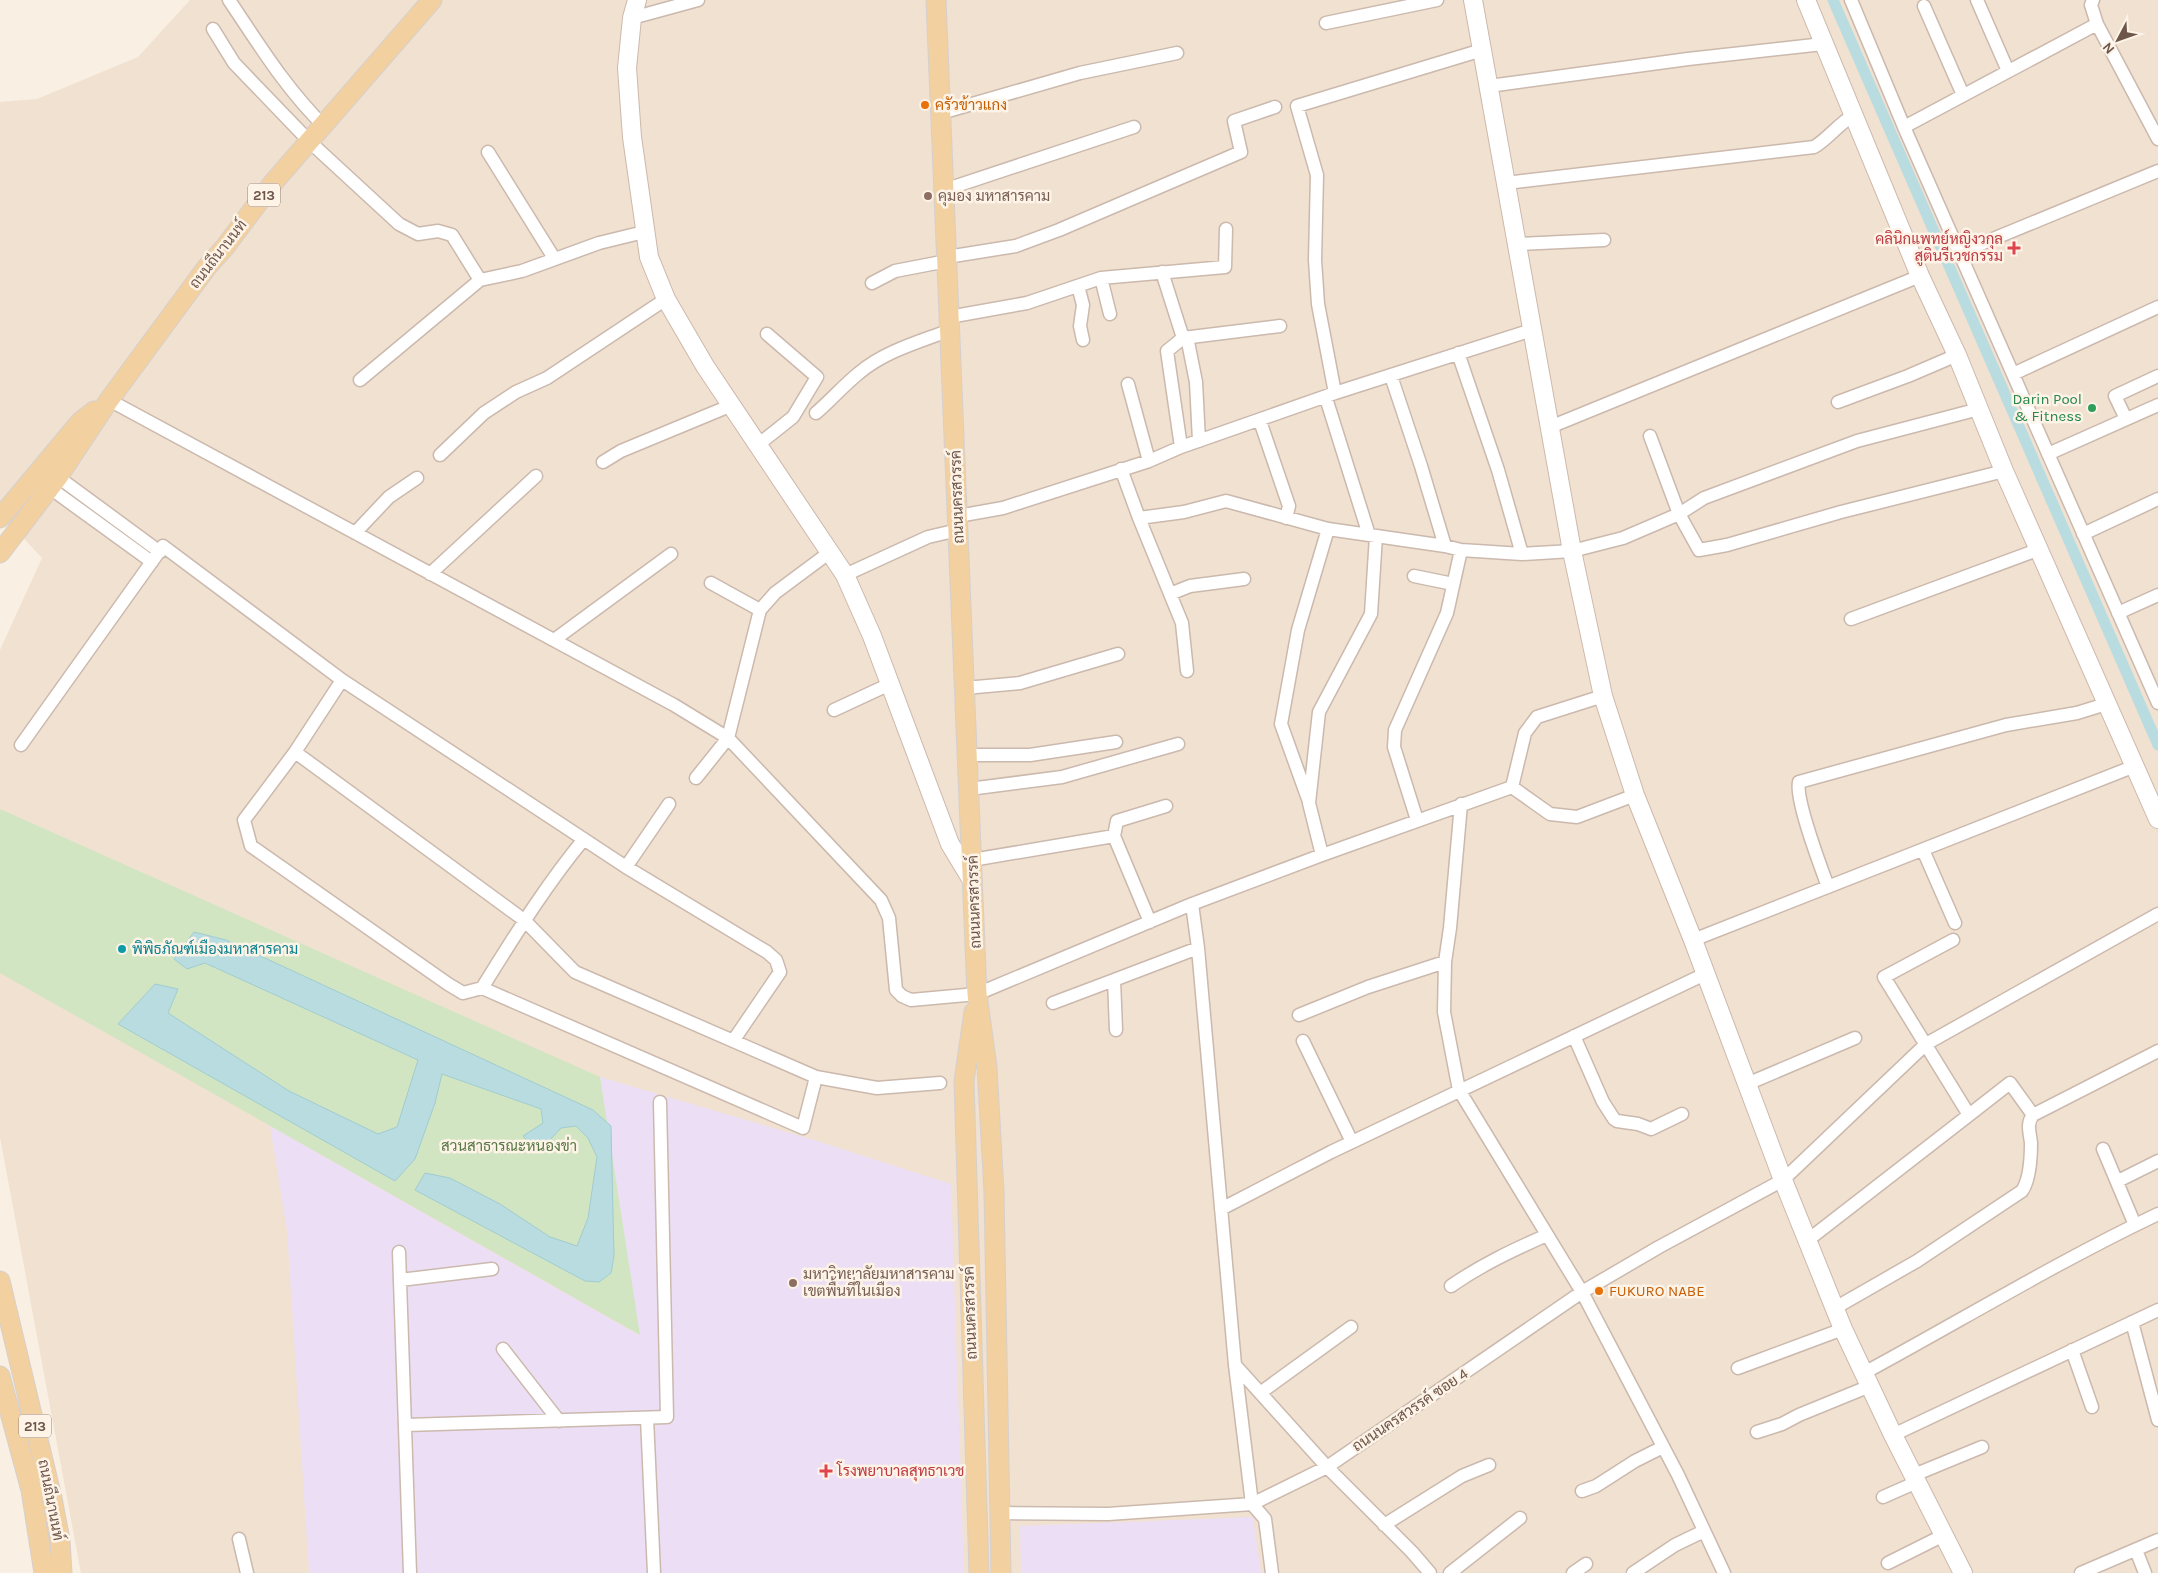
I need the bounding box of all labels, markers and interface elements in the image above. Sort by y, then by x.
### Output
north arrow [2093,15,2143,65]
text: N [2099,39,2118,58]
place label: ครัวข้าวแกง [935,95,1007,114]
marker: ครัวข้าวแกง [919,99,931,111]
road number: 213 [248,184,280,206]
place label: คุมอง มหาสารคาม [938,187,1050,207]
marker: คุมอง มหาสารคาม [922,190,934,202]
street label: ถนนถีนานนท์ [185,215,250,292]
place label: คลินิกแพทย์หญิงวกุล สูตินรีเวชกรรม [1875,229,2003,266]
marker: คลินิกแพทย์หญิงวกุล สูตินรีเวชกรรม [2007,241,2021,255]
place label: Darin Pool & Fitness [2012,390,2082,425]
marker: Darin Pool & Fitness [2086,402,2098,414]
street label: ถนนนครสวรรค์ [945,450,968,544]
street label: ถนนนครสวรรค์ [962,855,985,949]
place label: พิพิธภัณฑ์เมืองมหาสารคาม [132,939,298,958]
marker: พิพิธภัณฑ์เมืองมหาสารคาม [116,943,128,955]
park label: สวนสาธารณะหนองข่า [441,1136,577,1155]
place label: มหาวิทยาลัยมหาสารคาม เขตพื้นที่ในเมือง [803,1265,955,1300]
street label: ถนนนครสวรรค์ [958,1266,981,1360]
marker: มหาวิทยาลัยมหาสารคาม เขตพื้นที่ในเมือง [787,1277,799,1289]
place label: FUKURO NABE [1609,1282,1705,1300]
marker: FUKURO NABE [1593,1285,1605,1297]
street label: ถนนนครสวรรค์ ซอย 4 [1348,1363,1472,1455]
road number: 213 [19,1414,51,1438]
street label: ถนนถีนานนท์ [34,1458,69,1542]
place label: โรงพยาบาลสุทธาเวช [836,1461,964,1482]
marker: โรงพยาบาลสุทธาเวช [819,1464,833,1478]

